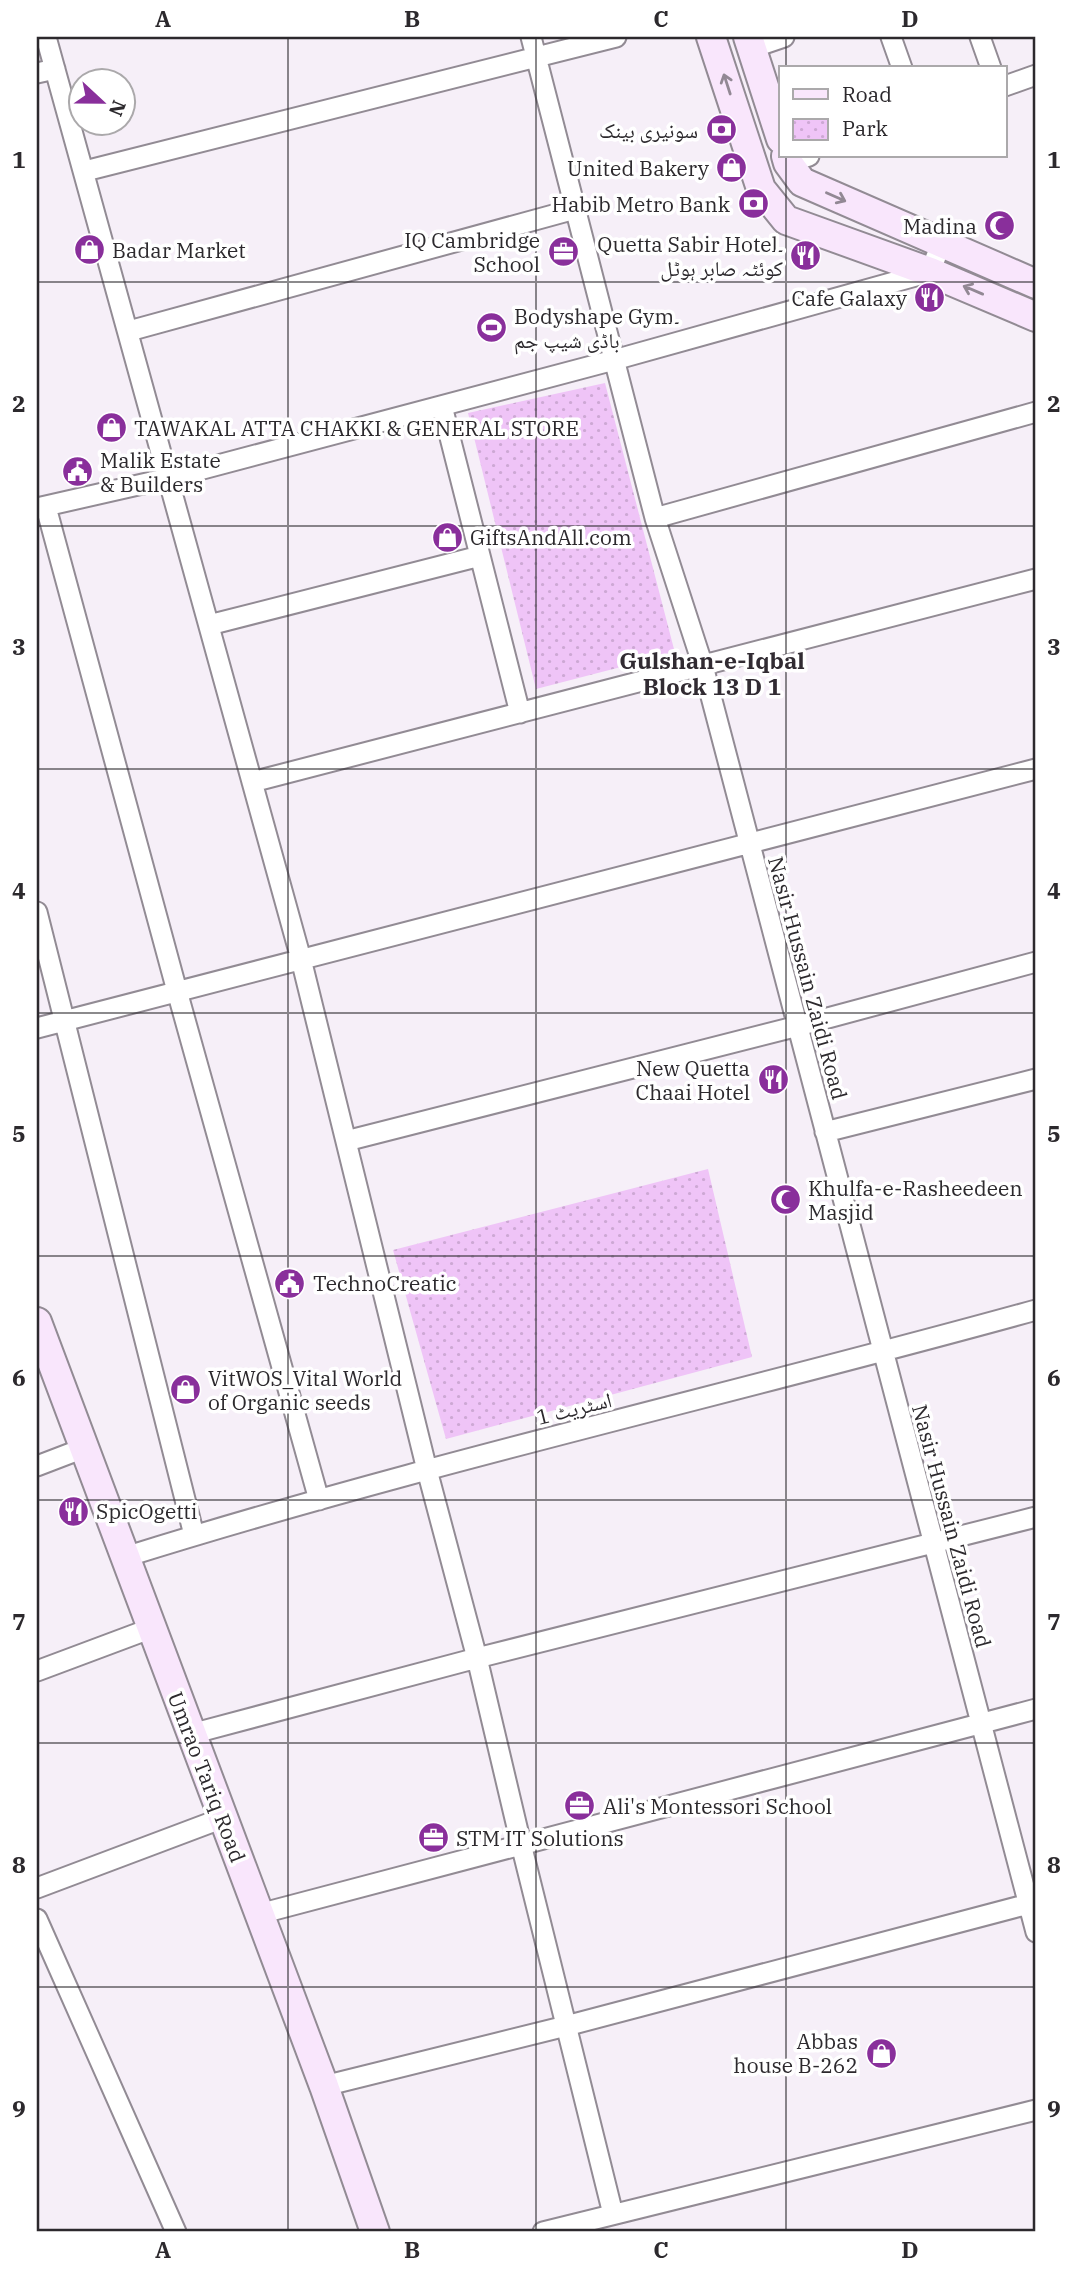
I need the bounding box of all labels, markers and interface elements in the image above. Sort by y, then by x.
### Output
text: A [155,3,171,33]
text: B [404,3,420,33]
text: C [653,3,669,33]
text: D [901,3,919,33]
north arrow [66,66,136,136]
legend [779,66,1006,158]
one-way arrow [719,74,732,96]
text: Road [842,80,892,108]
text: N [104,97,132,120]
bank icon: سونیری بینک [704,113,738,147]
text: Park [842,114,889,142]
place label: سونیری بینک [599,116,698,144]
text: 1 [12,144,26,174]
text: 1 [1047,144,1061,174]
shop icon: United Bakery [715,151,749,185]
place label: United Bakery [567,154,710,182]
bank icon: Habib Metro Bank [736,187,770,221]
place label: Habib Metro Bank [551,190,731,218]
one-way arrow [825,191,846,204]
mosque icon: Madina [983,209,1017,243]
place label: Madina [903,212,977,240]
place label: IQ Cambridge School [404,226,540,278]
place label: Quetta Sabir Hotel۔ کوئٹہ صابر ہوٹل [597,230,783,282]
shop icon: Badar Market [72,233,106,267]
office icon: IQ Cambridge School [546,235,580,269]
place label: Badar Market [112,236,246,264]
restaurant icon: Quetta Sabir Hotel۔ کوئٹہ صابر ہوٹل [789,239,823,273]
restaurant icon: Cafe Galaxy [913,281,947,315]
one-way arrow [963,283,985,296]
place label: Cafe Galaxy [791,284,908,312]
place label: Bodyshape Gym۔ باڈی شیپ جم [514,302,679,355]
sports icon: Bodyshape Gym۔ باڈی شیپ جم [474,311,508,345]
text: 2 [12,388,26,418]
text: 2 [1047,388,1061,418]
shop icon: TAWAKAL ATTA CHAKKI & GENERAL STORE [94,411,128,445]
place label: TAWAKAL ATTA CHAKKI & GENERAL STORE [134,414,579,442]
place label: Malik Estate & Builders [100,446,221,498]
public building icon: Malik Estate & Builders [60,455,94,489]
shop icon: GiftsAndAll.com [430,520,464,554]
place label: GiftsAndAll.com [470,523,632,551]
text: 3 [12,631,26,661]
text: 3 [1047,631,1061,661]
district label: Gulshan-e-Iqbal Block 13 D 1 [619,645,805,701]
street label: Nasir Hussain Zaidi Road [762,853,854,1103]
text: 4 [12,875,26,905]
text: 4 [1047,875,1061,905]
place label: New Quetta Chaai Hotel [636,1054,750,1106]
restaurant icon: New Quetta Chaai Hotel [756,1063,790,1097]
text: 5 [12,1118,26,1148]
text: 5 [1047,1118,1061,1148]
place label: Khulfa-e-Rasheedeen Masjid [808,1174,1023,1226]
mosque icon: Khulfa-e-Rasheedeen Masjid [768,1183,802,1217]
public building icon: TechnoCreatic [273,1266,307,1300]
place label: TechnoCreatic [313,1269,457,1297]
text: 6 [12,1362,26,1392]
text: 6 [1047,1362,1061,1392]
place label: VitWOS_Vital World of Organic seeds [208,1364,402,1416]
shop icon: VitWOS_Vital World of Organic seeds [168,1373,202,1407]
street label: اسٹریٹ 1 [533,1385,615,1431]
street label: Nasir Hussain Zaidi Road [906,1401,998,1651]
restaurant icon: SpicOgetti [56,1494,90,1528]
place label: SpicOgetti [96,1497,197,1525]
text: 7 [12,1606,26,1636]
text: 7 [1047,1606,1061,1636]
street label: Umrao Tariq Road [162,1688,253,1867]
office icon: Ali's Montessori School [563,1789,597,1823]
place label: Ali's Montessori School [603,1792,832,1820]
office icon: STM IT Solutions [416,1821,450,1855]
place label: STM IT Solutions [456,1824,624,1852]
text: 8 [12,1849,26,1879]
text: 8 [1047,1849,1061,1879]
place label: Abbas house B-262 [734,2027,858,2079]
shop icon: Abbas house B-262 [864,2036,898,2070]
text: 9 [12,2093,26,2123]
text: 9 [1047,2093,1061,2123]
text: A [155,2234,171,2264]
text: B [404,2234,420,2264]
text: C [653,2234,669,2264]
text: D [901,2234,919,2264]

